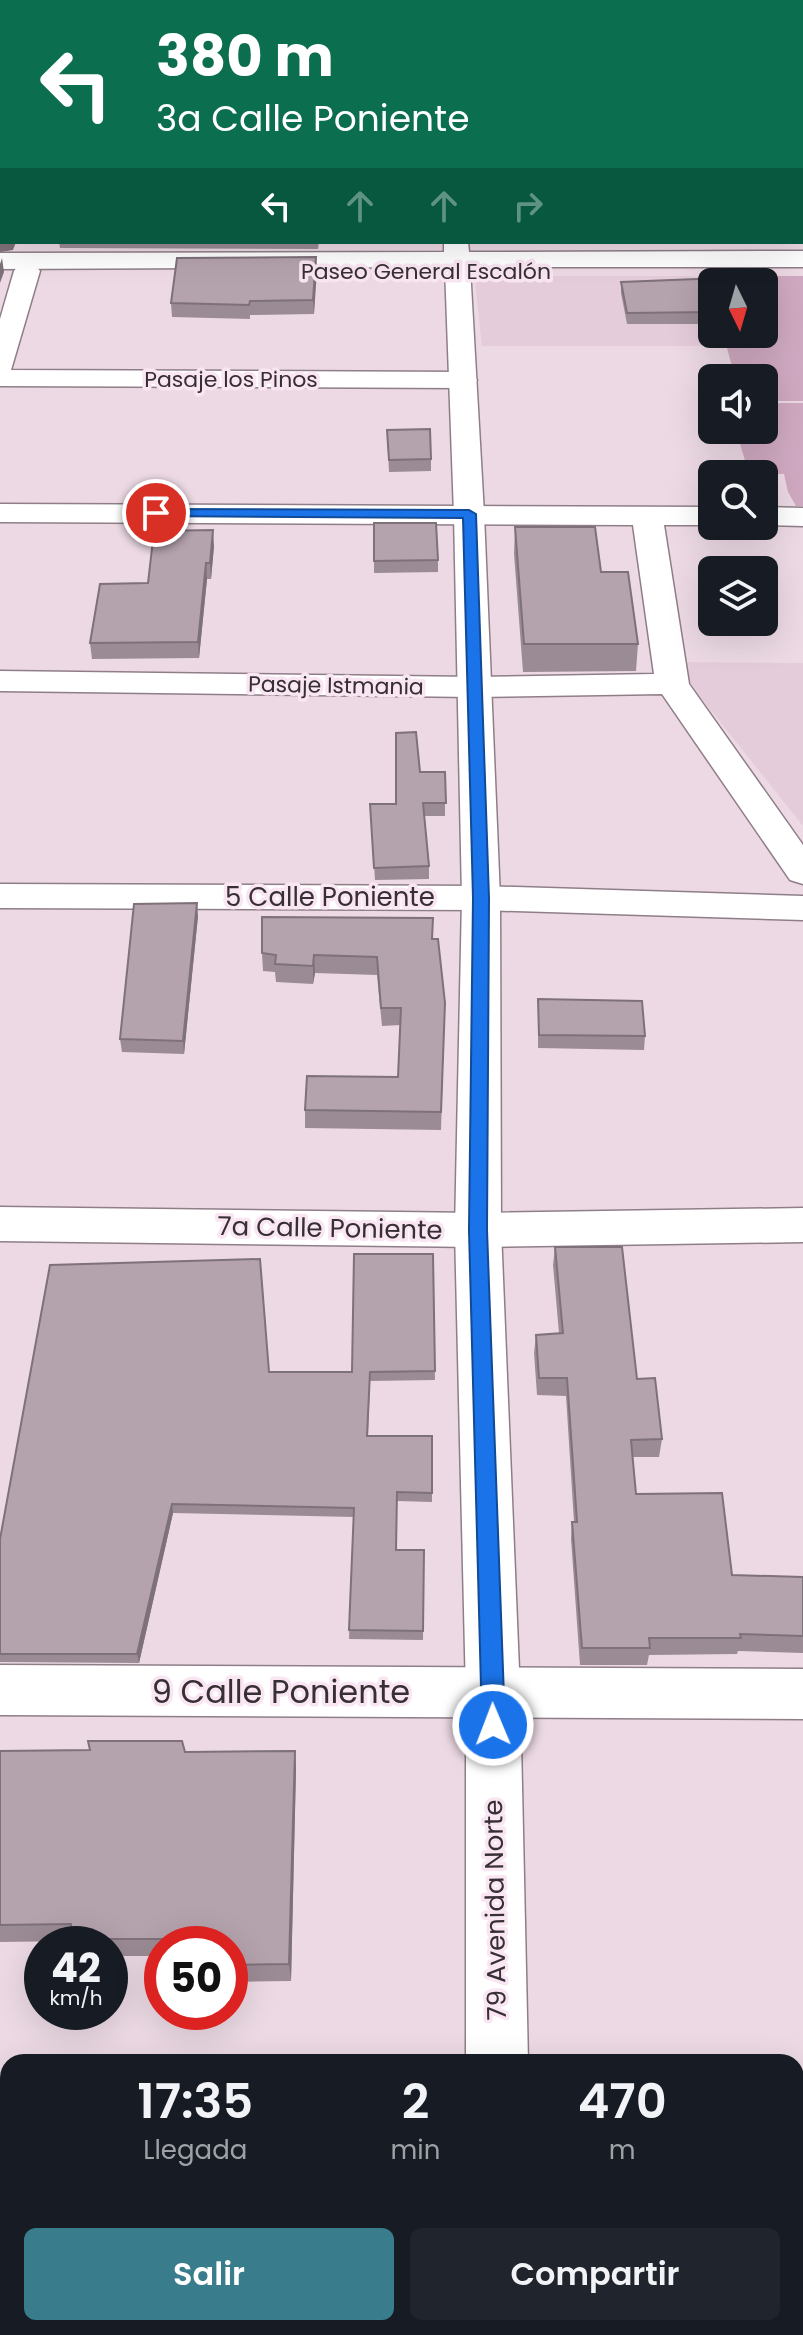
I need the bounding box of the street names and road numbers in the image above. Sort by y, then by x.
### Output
street label: Paseo General Escalón [301,256,551,287]
street label: Pasaje los Pinos [144,364,318,395]
street label: Pasaje Istmania [248,668,424,703]
street label: 5 Calle Poniente [225,879,435,915]
street label: 7a Calle Poniente [217,1208,443,1248]
street label: 9 Calle Poniente [152,1669,410,1714]
street label: 79 Avenida Norte [475,1799,515,2021]

